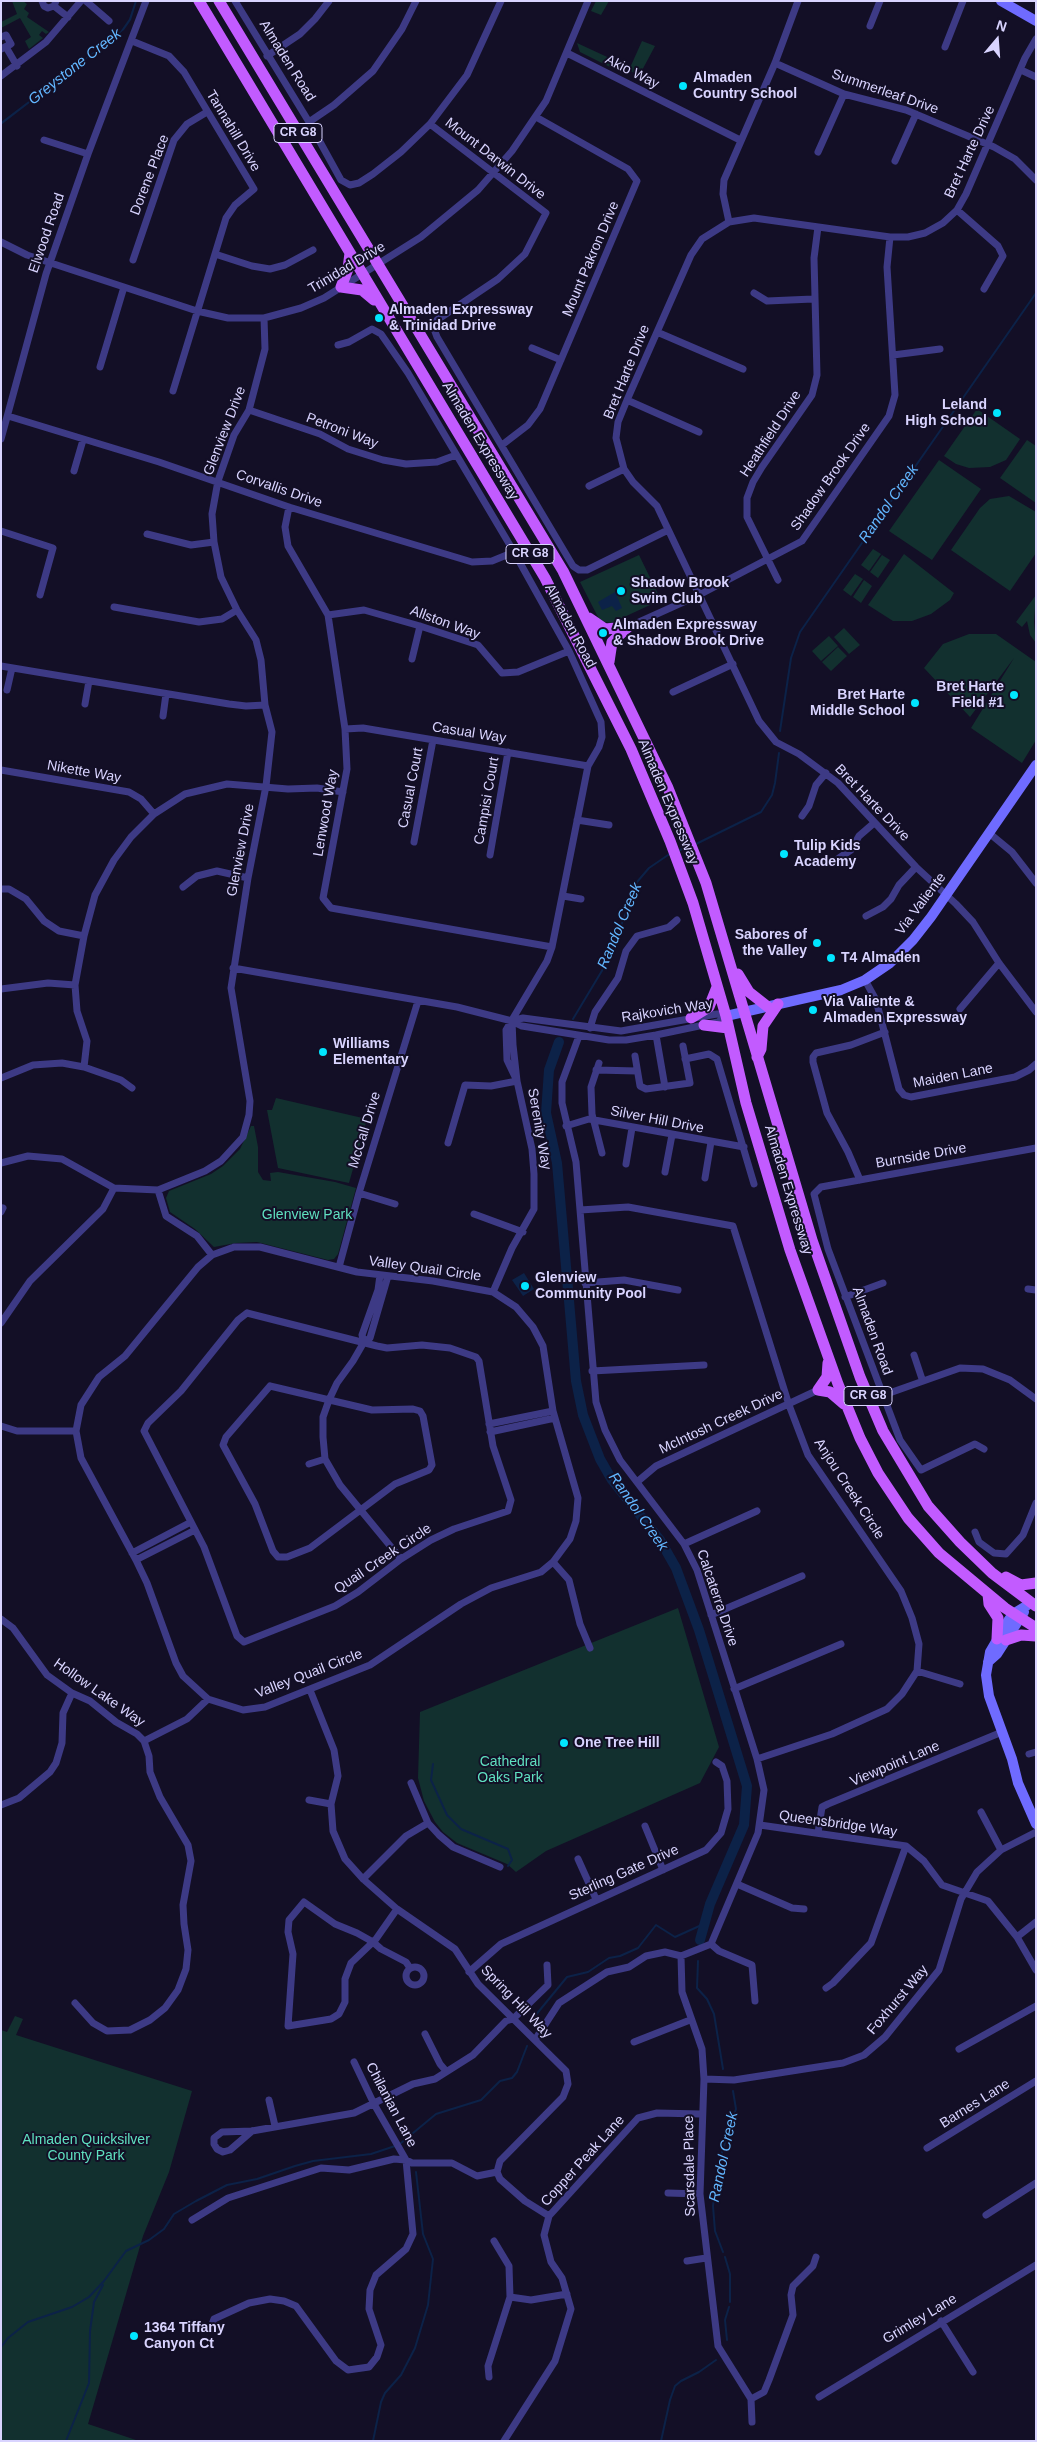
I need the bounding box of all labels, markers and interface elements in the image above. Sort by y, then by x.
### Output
north arrow [972,15,1022,65]
street label: Almaden Road [255,17,319,105]
text: N [994,17,1009,35]
water label: Greystone Creek [25,25,125,109]
street label: Akio Way [602,51,662,93]
street label: Summerleaf Drive [829,66,941,118]
place label: Almaden Country School [693,70,797,102]
marker: Almaden Country School [677,80,689,92]
street label: Tannahill Drive [202,87,264,175]
street label: Bret Harte Drive [941,103,999,201]
street label: Mount Darwin Drive [441,115,549,203]
road number: CR G8 [274,124,322,142]
street label: Dorene Place [127,132,173,218]
street label: Elwood Road [26,191,68,275]
street label: Mount Pakron Drive [559,199,623,319]
street label: Trinidad Drive [306,238,388,298]
place label: Almaden Expressway & Trinidad Drive [389,302,533,334]
marker: Almaden Expressway & Trinidad Drive [373,312,385,324]
street label: Bret Harte Drive [600,322,654,422]
street label: Almaden Expressway [438,379,522,503]
street label: Glenview Drive [200,384,250,478]
street label: Heathfield Drive [737,388,805,480]
place label: Leland High School [905,397,987,430]
marker: Leland High School [991,407,1003,419]
street label: Petroni Way [304,410,380,452]
street label: Shadow Brook Drive [788,420,874,534]
water label: Randol Creek [855,461,923,547]
street label: Corvallis Drive [234,466,324,512]
road number: CR G8 [506,544,554,564]
place label: Shadow Brook Swim Club [631,575,729,608]
street label: Almaden Road [541,581,599,671]
marker: Shadow Brook Swim Club [615,585,627,597]
street label: Allston Way [408,603,482,643]
place label: Almaden Expressway & Shadow Brook Drive [613,617,764,650]
marker: Almaden Expressway & Shadow Brook Drive [597,627,609,639]
place label: Bret Harte Field #1 [936,679,1004,712]
place label: Bret Harte Middle School [810,687,905,720]
marker: Bret Harte Field #1 [1008,689,1020,701]
marker: Bret Harte Middle School [909,697,921,709]
street label: Casual Way [431,719,507,747]
street label: Almaden Expressway [634,737,702,867]
street label: Casual Court [395,746,427,830]
street label: Campisi Court [471,756,503,846]
street label: Nikette Way [46,757,122,787]
street label: Bret Harte Drive [831,761,913,845]
street label: Lenwood Way [310,768,342,858]
street label: Glenview Drive [224,802,258,898]
place label: Tulip Kids Academy [794,838,861,870]
marker: Tulip Kids Academy [778,848,790,860]
street label: Via Valiente [892,870,950,938]
water label: Randol Creek [594,880,646,972]
place label: Sabores of the Valley [735,927,807,960]
marker: Sabores of the Valley [811,937,823,949]
place label: T4 Almaden [841,950,920,966]
marker: T4 Almaden [825,952,837,964]
place label: Via Valiente & Almaden Expressway [823,994,967,1026]
street label: Rajkovich Way [620,996,714,1026]
marker: Via Valiente & Almaden Expressway [807,1004,819,1016]
place label: Williams Elementary [333,1036,408,1068]
marker: Williams Elementary [317,1046,329,1058]
street label: Maiden Lane [912,1060,994,1092]
street label: Serenity Way [524,1087,554,1171]
street label: McCall Drive [345,1090,385,1170]
street label: Silver Hill Drive [609,1103,705,1137]
street label: Almaden Expressway [760,1123,816,1257]
street label: Burnside Drive [874,1140,968,1172]
park label: Glenview Park [262,1207,352,1223]
street label: Valley Quail Circle [368,1253,482,1285]
place label: Glenview Community Pool [535,1270,646,1302]
marker: Glenview Community Pool [519,1280,531,1292]
street label: Almaden Road [848,1285,896,1377]
street label: McIntosh Creek Drive [656,1386,786,1458]
road number: CR G8 [844,1386,892,1405]
street label: Anjou Creek Circle [810,1435,888,1543]
water label: Randol Creek [604,1469,672,1555]
street label: Quail Creek Circle [331,1520,435,1598]
street label: Calcaterra Drive [693,1547,741,1649]
street label: Valley Quail Circle [253,1646,365,1702]
street label: Hollow Lake Way [50,1655,148,1731]
place label: One Tree Hill [574,1735,660,1751]
marker: One Tree Hill [558,1737,570,1749]
street label: Viewpoint Lane [848,1738,942,1790]
park label: Cathedral Oaks Park [477,1754,543,1786]
street label: Queensbridge Way [778,1807,898,1841]
street label: Sterling Gate Drive [567,1841,681,1905]
street label: Spring Hill Way [477,1962,555,2042]
street label: Foxhurst Way [864,1962,932,2038]
street label: Chilanian Lane [362,2060,420,2150]
street label: Barnes Lane [937,2076,1013,2132]
water label: Randol Creek [706,2110,742,2204]
street label: Copper Peak Lane [538,2112,628,2210]
street label: Scarsdale Place [681,2115,699,2217]
park label: Almaden Quicksilver County Park [22,2132,150,2164]
street label: Grimley Lane [880,2290,960,2348]
place label: 1364 Tiffany Canyon Ct [144,2320,225,2352]
marker: 1364 Tiffany Canyon Ct [128,2330,140,2342]

